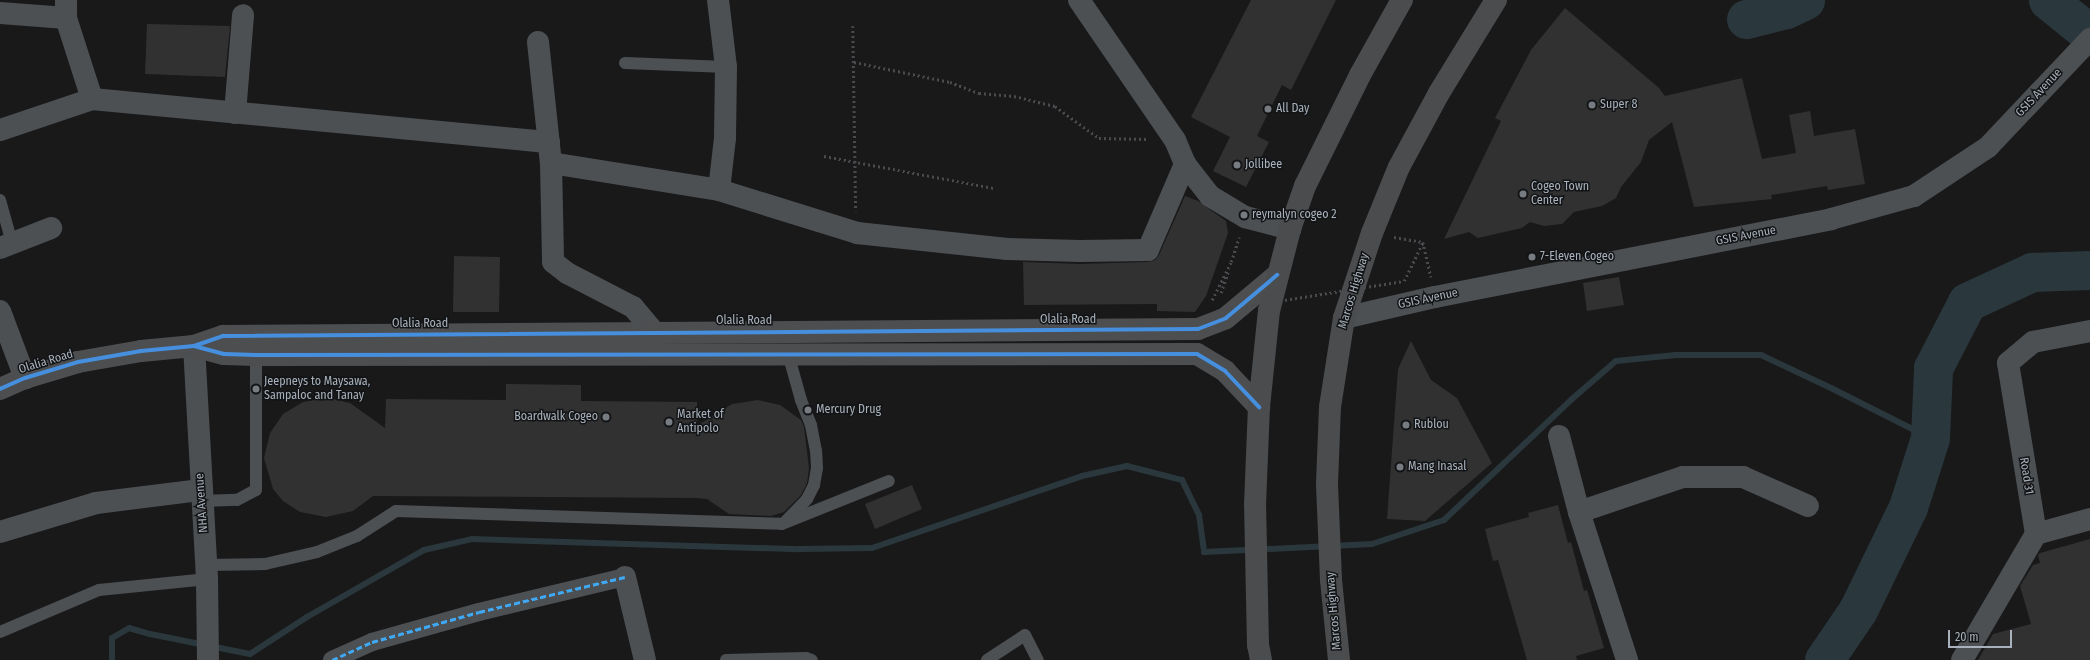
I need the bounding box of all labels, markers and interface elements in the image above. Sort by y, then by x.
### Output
street label: GSIS Avenue [2013,66,2065,120]
place label: Super 8 [1600,98,1638,112]
marker: Super 8 [1587,100,1597,110]
place label: All Day [1276,102,1309,116]
marker: All Day [1263,104,1273,114]
place label: Jollibee [1245,158,1282,172]
marker: Jollibee [1232,160,1242,170]
place label: Cogeo Town Center [1531,180,1589,208]
marker: Cogeo Town Center [1518,189,1528,199]
place label: reymalyn cogeo 2 [1252,208,1337,222]
marker: reymalyn cogeo 2 [1239,210,1249,220]
street label: GSIS Avenue [1715,223,1777,249]
place label: 7-Eleven Cogeo [1540,250,1614,264]
street label: Marcos Highway [1336,251,1372,331]
marker: 7-Eleven Cogeo [1527,252,1537,262]
street label: GSIS Avenue [1397,286,1459,312]
street label: Olalia Road [1040,313,1096,327]
street label: Olalia Road [716,314,772,328]
street label: Olalia Road [392,317,448,331]
street label: Olalia Road [17,347,75,377]
place label: Jeepneys to Maysawa, Sampaloc and Tanay [264,375,370,403]
marker: Jeepneys to Maysawa, Sampaloc and Tanay [251,384,261,394]
place label: Mercury Drug [816,403,881,417]
marker: Mercury Drug [803,405,813,415]
place label: Market of Antipolo [677,408,724,436]
place label: Boardwalk Cogeo [514,410,598,424]
marker: Boardwalk Cogeo [601,412,611,422]
marker: Market of Antipolo [664,417,674,427]
place label: Rublou [1414,418,1449,432]
marker: Rublou [1401,420,1411,430]
street label: Road 31 [2016,456,2036,496]
place label: Mang Inasal [1408,460,1466,474]
marker: Mang Inasal [1395,462,1405,472]
street label: NHA Avenue [193,473,211,533]
street label: Marcos Highway [1323,571,1345,651]
scale bar [1950,622,2014,648]
text: 20 m [1955,630,1979,644]

